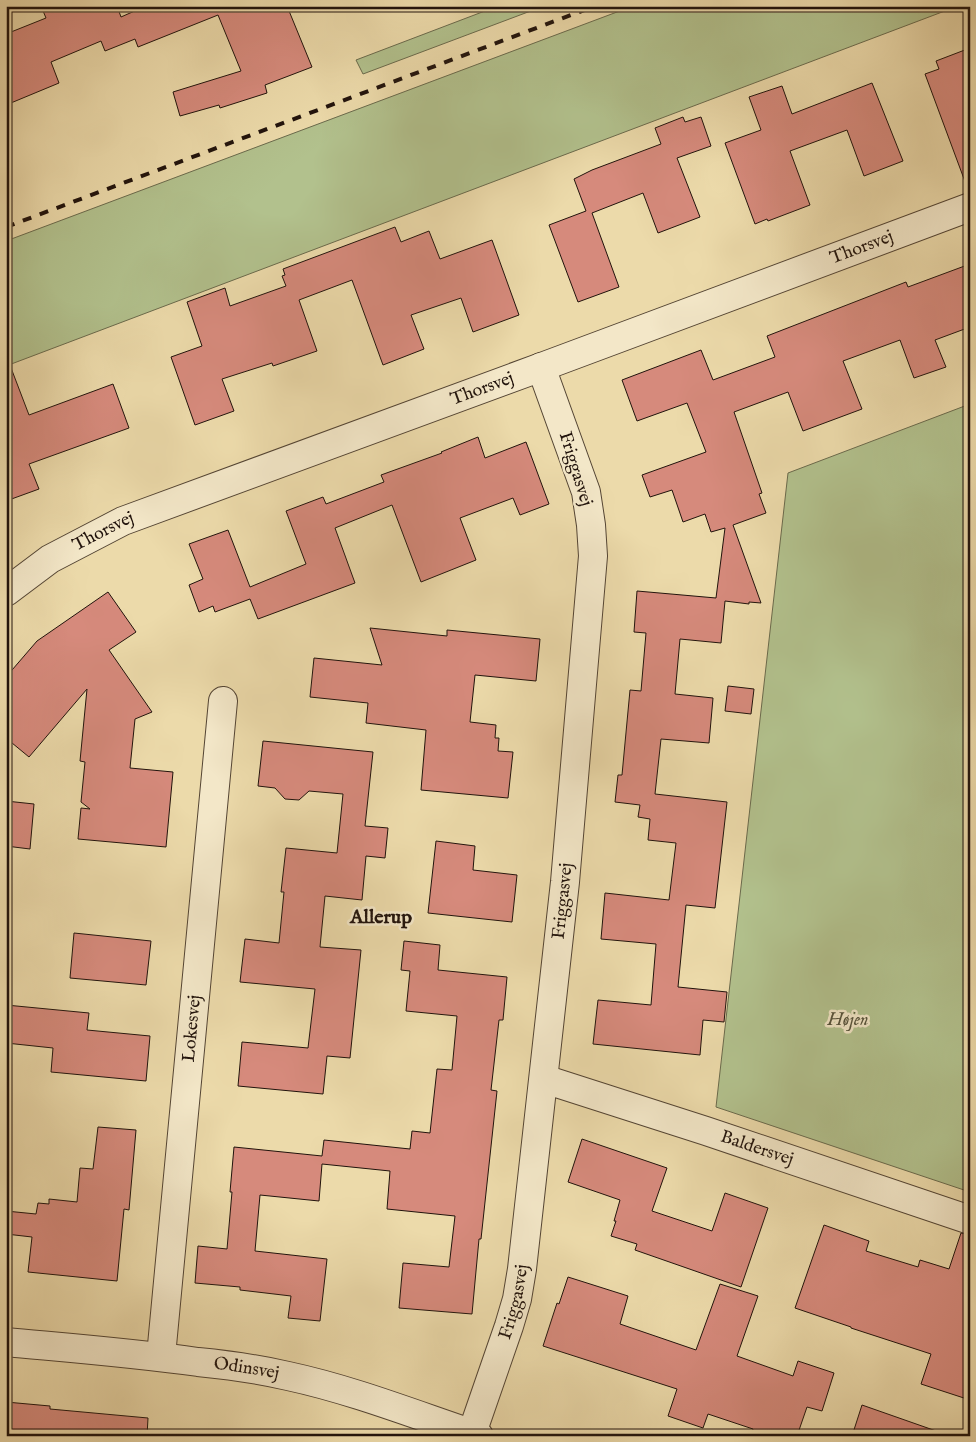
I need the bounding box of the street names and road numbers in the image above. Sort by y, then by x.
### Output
street label: Thorsvej [827,225,897,270]
street label: Thorsvej [447,367,517,411]
street label: Friggasvej [553,429,597,509]
street label: Thorsvej [69,507,137,557]
street label: Friggasvej [547,862,578,940]
street label: Lokesvej [177,994,207,1063]
street label: Baldersvej [717,1125,797,1171]
street label: Friggasvej [494,1263,534,1343]
street label: Odinsvej [213,1352,281,1385]

